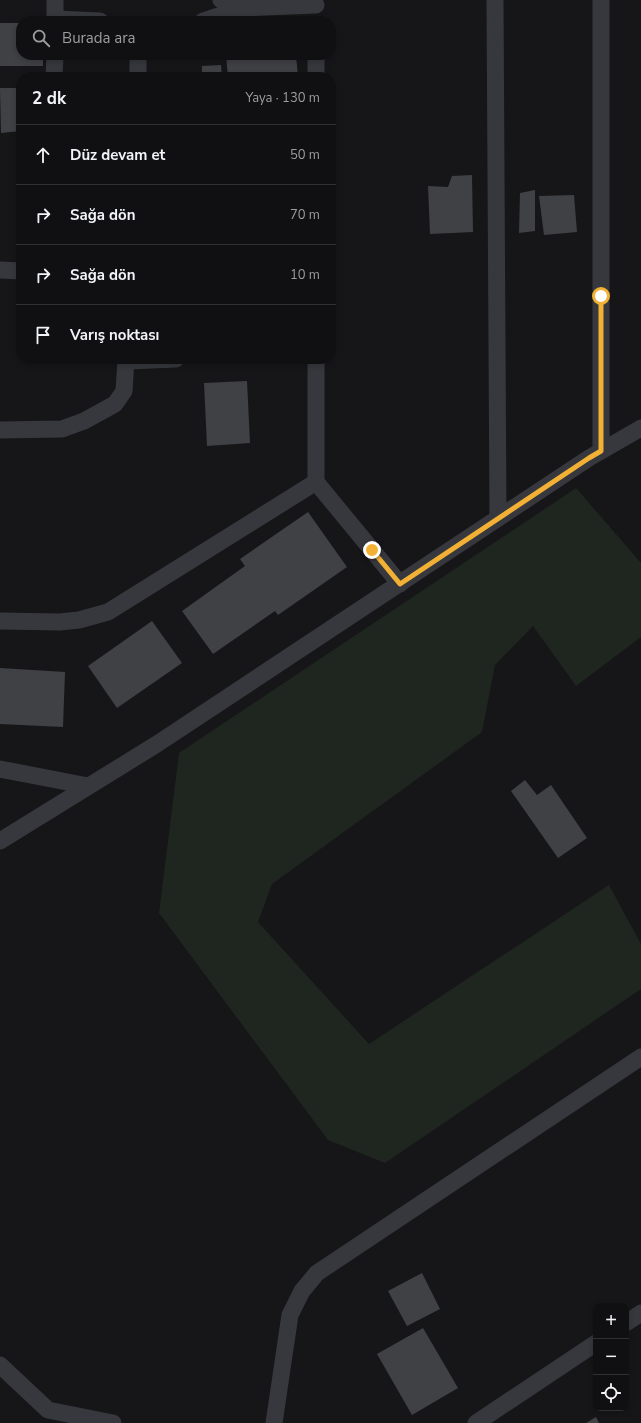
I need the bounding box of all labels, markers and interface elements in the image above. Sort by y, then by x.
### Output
search box [16,16,336,60]
icon: search [30,27,52,49]
text: Burada ara [62,28,136,48]
text: 2 dk [32,87,66,110]
text: Yaya · 130 m [245,89,320,107]
icon: ahead [32,144,54,166]
text: Düz devam et [70,145,165,165]
text: 50 m [290,146,320,164]
icon: right [32,204,54,226]
text: Sağa dön [70,205,135,225]
text: 70 m [290,206,320,224]
icon: right [32,264,54,286]
text: Sağa dön [70,265,135,285]
text: 10 m [290,266,320,284]
route start [592,287,610,305]
icon: arrive [32,324,54,346]
text: Varış noktası [70,325,159,345]
route end [363,541,381,559]
map controls [593,1303,629,1411]
button: + [593,1303,629,1339]
button: − [593,1339,629,1375]
button: locate [593,1375,629,1411]

